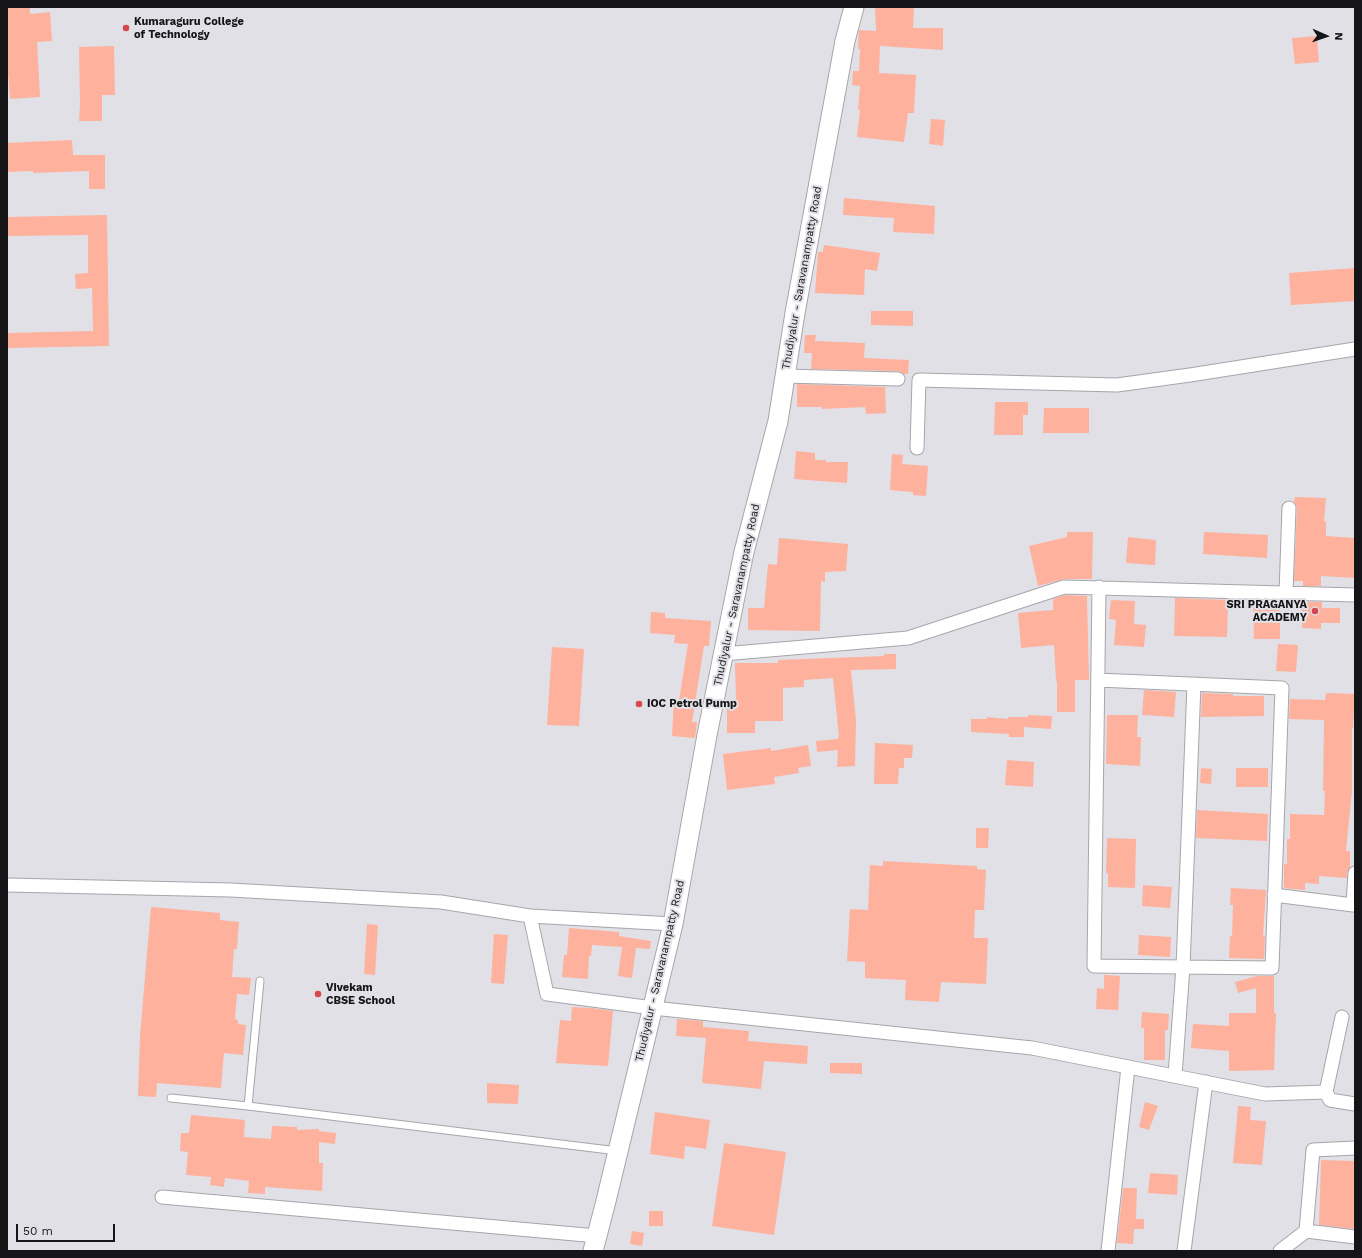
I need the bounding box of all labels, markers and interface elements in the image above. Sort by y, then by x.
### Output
place label: Kumaraguru College of Technology [134,15,244,41]
north arrow [1306,16,1346,56]
marker: Kumaraguru College of Technology [121,23,131,33]
text: N [1332,32,1345,41]
street label: Thudiyalur - Saravanampatty Road [779,185,825,371]
street label: Thudiyalur - Saravanampatty Road [711,503,763,687]
place label: SRI PRAGANYA ACADEMY [1226,598,1307,624]
marker: SRI PRAGANYA ACADEMY [1310,606,1320,616]
place label: IOC Petrol Pump [647,697,737,711]
marker: IOC Petrol Pump [634,699,644,709]
street label: Thudiyalur - Saravanampatty Road [633,879,687,1063]
place label: Vivekam CBSE School [326,981,395,1007]
marker: Vivekam CBSE School [313,989,323,999]
scale bar [18,1216,117,1242]
text: 50 m [23,1224,53,1238]

